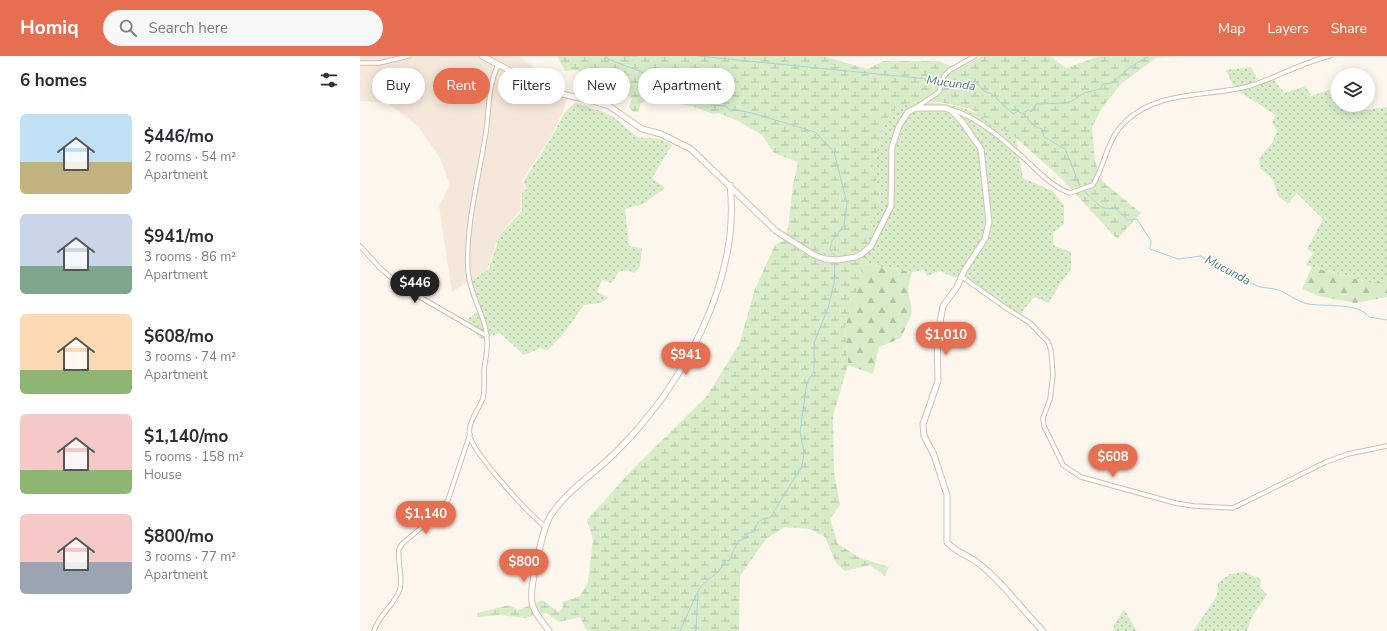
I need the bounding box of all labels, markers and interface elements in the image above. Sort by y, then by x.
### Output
search box [103,10,383,46]
text: Homiq [20,15,79,41]
icon: search [117,17,139,39]
text: Search here [149,18,228,38]
text: Map [1218,19,1245,38]
text: Layers [1267,19,1309,38]
text: Share [1331,19,1367,38]
chip: Buy [372,68,425,104]
chip: Rent [433,68,490,104]
chip: Filters [498,68,565,104]
chip: New [573,68,630,104]
chip: Apartment [638,68,735,104]
map controls [1331,68,1375,112]
button: layers [1331,68,1375,112]
text: 6 homes [20,69,87,92]
icon: filters [318,69,340,91]
water label: Mucunda [925,72,977,94]
text: $446/mo [144,125,214,148]
icon: home [52,130,100,178]
text: 2 rooms · 54 m² [144,148,236,166]
text: Apartment [144,166,207,184]
text: $941/mo [144,225,214,248]
icon: home [52,230,100,278]
text: 3 rooms · 86 m² [144,248,236,266]
water label: Mucunda [1202,251,1254,289]
text: Apartment [144,266,207,284]
pin: $446 [391,270,439,304]
text: $446 [399,274,431,292]
pin: $1,010 [913,322,979,356]
text: $608/mo [144,325,214,348]
text: $1,010 [925,326,967,344]
icon: home [52,330,100,378]
pin: $941 [662,342,710,376]
text: $941 [670,346,702,364]
text: 3 rooms · 74 m² [144,348,236,366]
text: Apartment [144,366,207,384]
text: $1,140/mo [144,425,228,448]
icon: home [52,430,100,478]
pin: $608 [1089,444,1137,478]
text: 5 rooms · 158 m² [144,448,244,466]
text: $608 [1097,448,1129,466]
text: House [144,466,182,484]
pin: $1,140 [393,501,459,535]
text: $1,140 [405,505,447,523]
text: $800/mo [144,525,214,548]
icon: home [52,530,100,578]
text: 3 rooms · 77 m² [144,548,236,566]
pin: $800 [500,549,548,583]
text: $800 [508,553,540,571]
text: Apartment [144,566,207,584]

